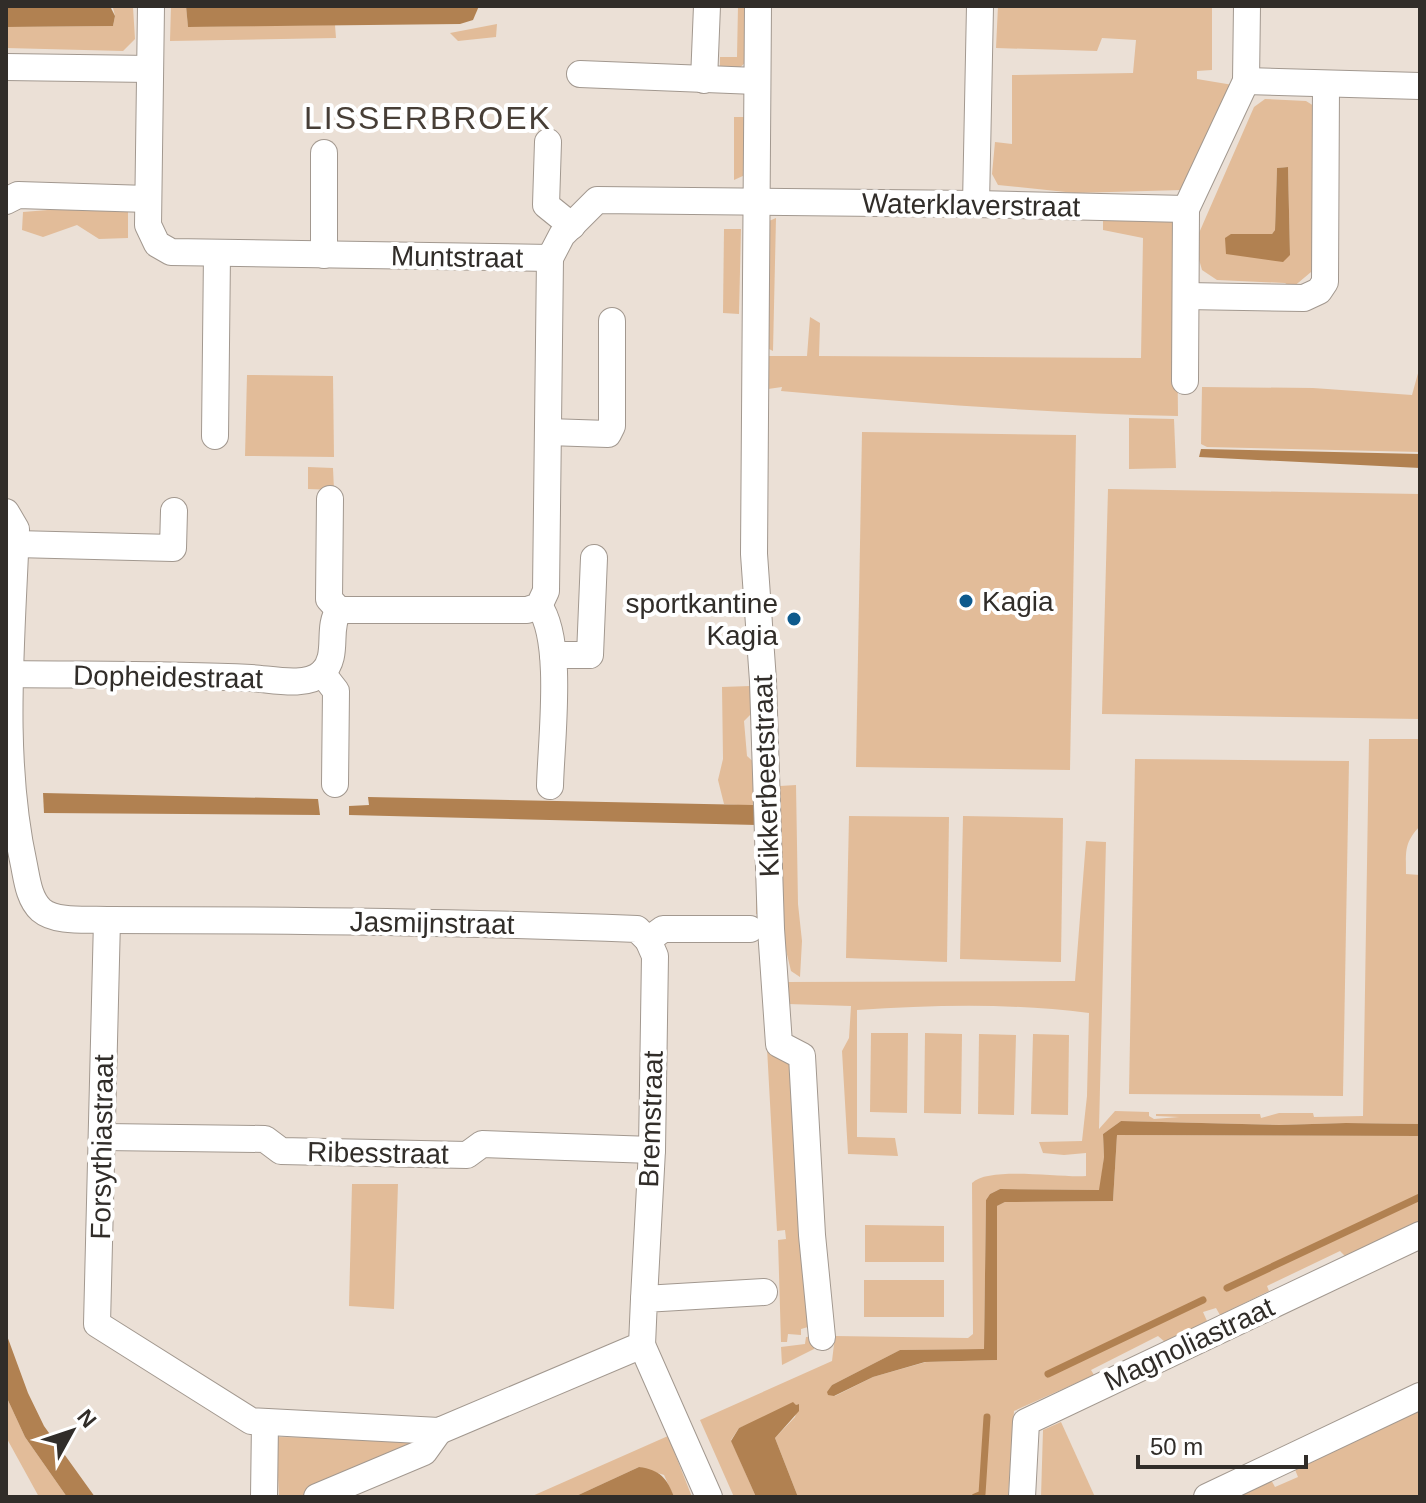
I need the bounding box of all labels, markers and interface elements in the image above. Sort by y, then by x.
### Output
district label: LISSERBROEK [304,100,552,136]
street label: Waterklaverstraat [862,188,1081,222]
street label: Muntstraat [391,240,524,274]
place label: Kagia [982,586,1054,617]
place label: sportkantine Kagia [625,588,778,651]
marker: Kagia [957,592,975,610]
marker: sportkantine Kagia [785,610,803,628]
street label: Dopheidestraat [73,660,263,694]
street label: Kikkerbeetstraat [747,674,785,878]
street label: Jasmijnstraat [349,906,515,940]
street label: Bremstraat [633,1050,669,1188]
street label: Forsythiastraat [85,1054,119,1240]
street label: Ribesstraat [307,1136,449,1170]
street label: Magnoliastraat [1099,1291,1279,1397]
north arrow [32,1391,112,1471]
text: N [72,1404,102,1433]
scale bar [1138,1419,1306,1469]
text: 50 m [1150,1433,1203,1460]

